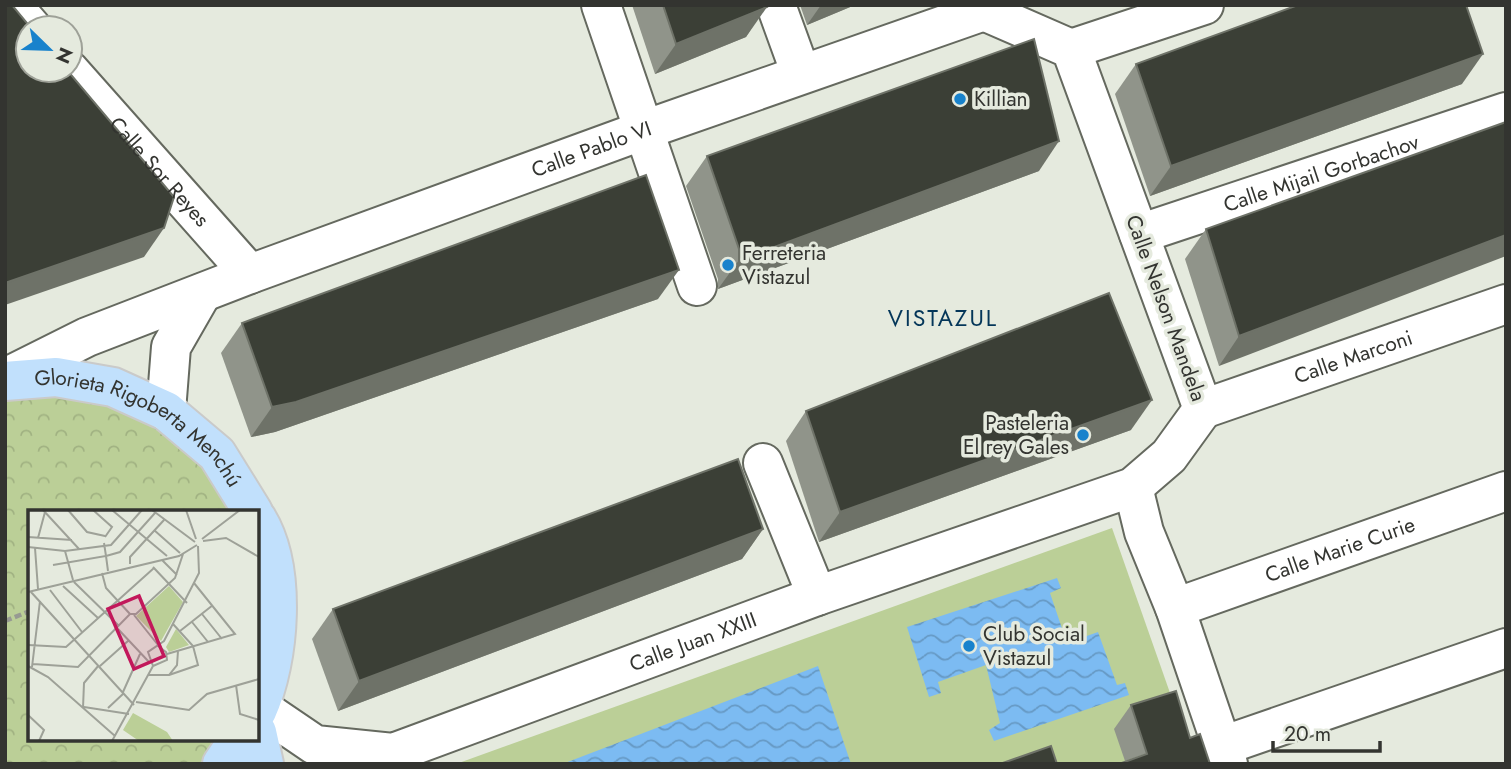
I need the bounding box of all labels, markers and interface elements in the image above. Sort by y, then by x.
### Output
north arrow [14,14,84,84]
text: N [49,43,80,68]
place label: Killian [974,84,1028,114]
marker: Killian [952,91,968,107]
street label: Calle Sor Reyes [102,110,216,233]
street label: Calle Pablo VI [527,114,656,185]
street label: Calle Mijail Gorbachov [1220,127,1424,220]
street label: Calle Nelson Mandela [1118,211,1214,405]
place label: Ferreteria Vistazul [742,238,826,292]
marker: Ferreteria Vistazul [720,257,736,273]
district label: VISTAZUL [888,301,998,335]
street label: Calle Marconi [1290,323,1416,391]
street label: Glorieta Rigoberta Menchú [33,362,249,493]
place label: Pasteleria El rey Gales [963,408,1069,462]
marker: Pasteleria El rey Gales [1075,427,1091,443]
street label: Calle Marie Curie [1261,509,1419,590]
inset map [28,510,259,741]
street label: Calle Juan XXIII [625,605,761,679]
place label: Club Social Vistazul [983,619,1085,673]
marker: Club Social Vistazul [961,638,977,654]
scale bar [1273,710,1380,754]
text: 20 m [1284,719,1331,749]

